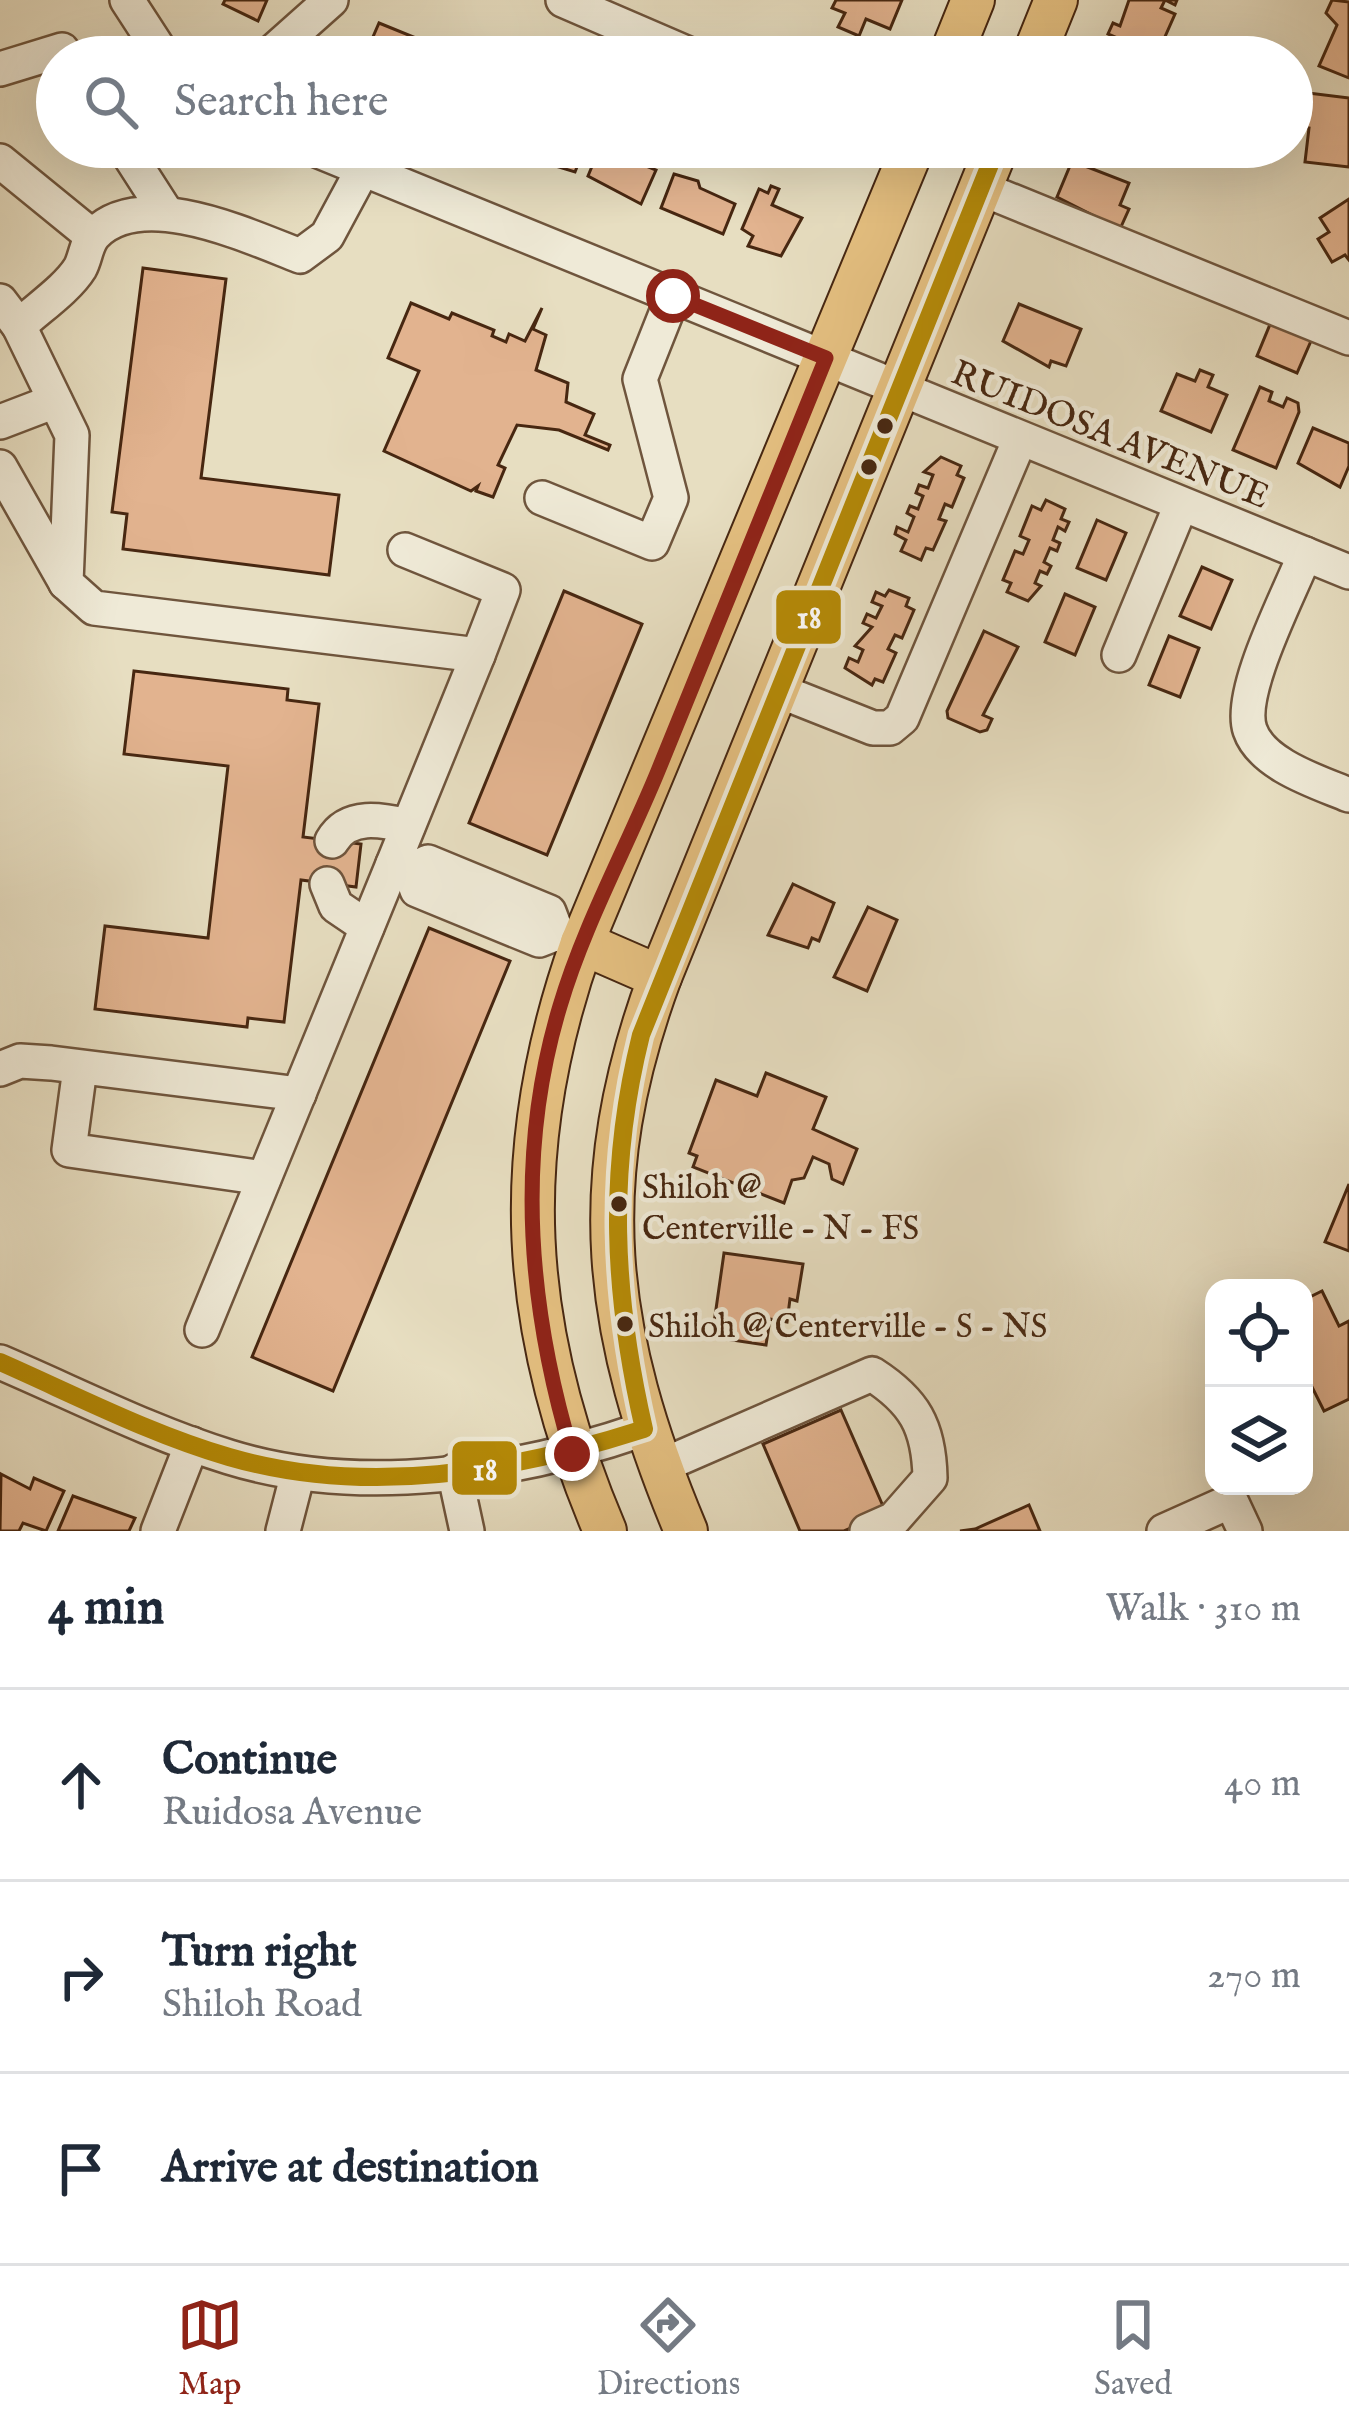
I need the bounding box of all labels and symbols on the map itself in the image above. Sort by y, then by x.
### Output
route start [646,269,700,323]
street label: RUIDOSA AVENUE [944,351,1276,521]
unlabelled marker [874,415,896,437]
unlabelled marker [858,456,880,478]
line badge: 18 [774,588,843,646]
text: 18 [796,598,822,640]
place label: Shiloh @ Centerville - N - FS [642,1168,919,1251]
marker: Shiloh @ Centerville - N - FS [608,1193,630,1215]
place label: Shiloh @ Centerville - S - NS [648,1307,1047,1349]
marker: Shiloh @ Centerville - S - NS [614,1313,636,1335]
route end [545,1427,599,1481]
line badge: 18 [450,1439,519,1497]
text: 18 [472,1450,498,1492]

